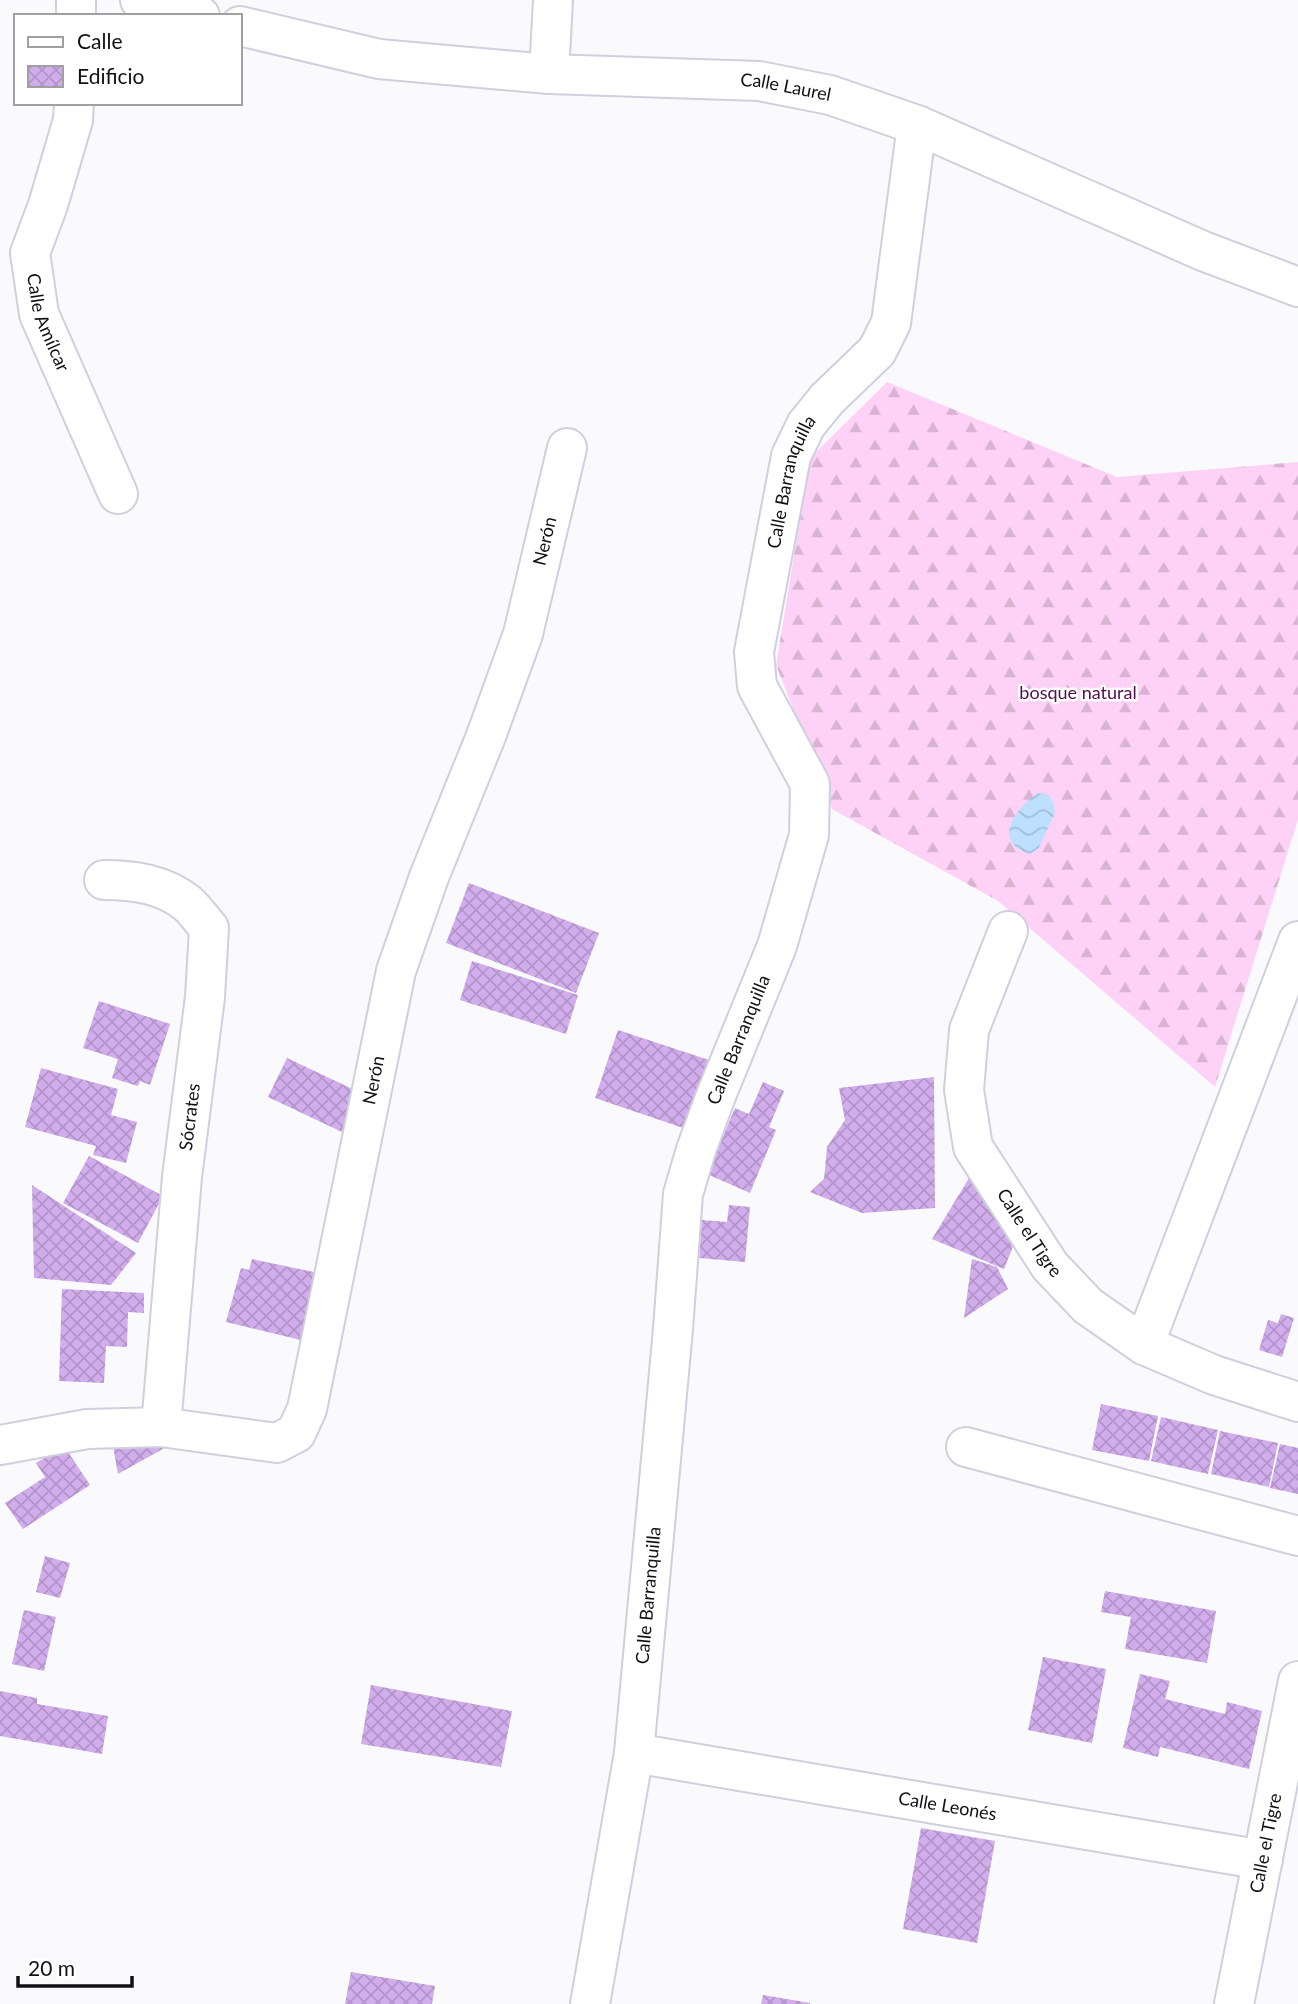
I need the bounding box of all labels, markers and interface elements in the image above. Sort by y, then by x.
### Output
legend [14,14,242,105]
text: Calle [77,28,122,53]
text: Edificio [77,63,145,88]
street label: Calle Laurel [740,68,833,105]
street label: Calle Amílcar [23,272,75,375]
street label: Calle Barranquilla [762,410,820,550]
street label: Nerón [528,514,560,568]
park label: bosque natural [1019,681,1137,703]
street label: Calle Barranquilla [702,971,774,1107]
street label: Nerón [357,1054,389,1106]
street label: Sócrates [174,1082,204,1152]
street label: Calle el Tigre [993,1184,1067,1281]
street label: Calle Barranquilla [630,1526,665,1665]
street label: Calle Leonés [897,1786,999,1825]
street label: Calle el Tigre [1244,1791,1286,1895]
scale bar [18,1944,131,1988]
text: 20 m [28,1955,75,1980]

